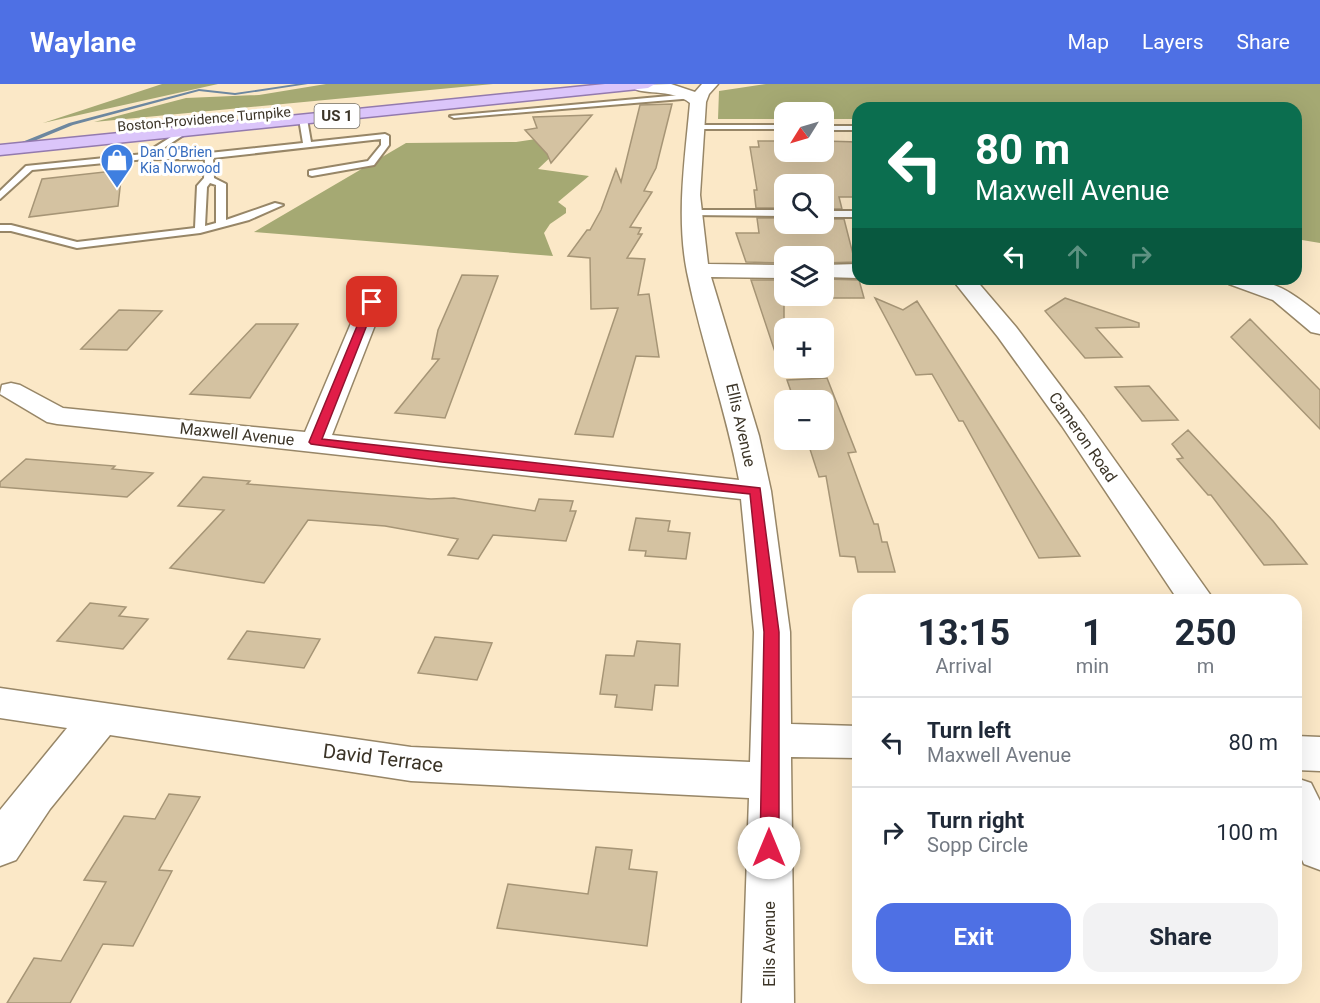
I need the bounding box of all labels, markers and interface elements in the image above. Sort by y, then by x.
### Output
text: Waylane [30,26,136,59]
text: Map [1067,30,1109,54]
text: Layers [1142,30,1203,54]
text: Share [1236,30,1290,54]
north arrow [774,102,834,162]
map controls [774,102,834,450]
street label: Boston-Providence Turnpike [117,103,291,135]
road number: US 1 [314,104,360,128]
text: 80 m [975,125,1070,174]
icon: left [876,126,954,204]
shop icon: Dan O'Brien Kia Norwood [99,142,135,189]
place label: Dan O'Brien Kia Norwood [140,144,221,176]
button: search [774,174,834,234]
text: Maxwell Avenue [975,175,1169,207]
icon: left [998,240,1031,273]
icon: ahead [1061,240,1094,273]
icon: right [1124,240,1157,273]
button: layers [774,246,834,306]
pin [346,276,397,327]
icon: arrive [355,285,388,318]
button: + [774,318,834,378]
street label: Ellis Avenue [722,381,760,469]
street label: Cameron Road [1045,388,1121,486]
button: − [774,390,834,450]
street label: Maxwell Avenue [179,419,295,449]
text: 13:15 [917,612,1010,654]
text: 1 [1082,612,1103,654]
text: 250 [1175,612,1237,654]
text: Arrival [935,654,992,678]
text: min [1076,654,1109,678]
text: m [1197,654,1214,678]
text: Turn left [927,718,1011,743]
icon: left [876,726,909,759]
text: 80 m [1229,730,1278,755]
street label: David Terrace [322,739,444,777]
text: Maxwell Avenue [927,743,1071,767]
text: Turn right [927,808,1024,833]
position arrow [737,816,801,880]
icon: right [876,816,909,849]
text: 100 m [1216,820,1278,845]
text: Sopp Circle [927,833,1028,857]
street label: Ellis Avenue [760,901,779,987]
button: Exit [876,903,1071,972]
button: Share [1083,903,1278,972]

